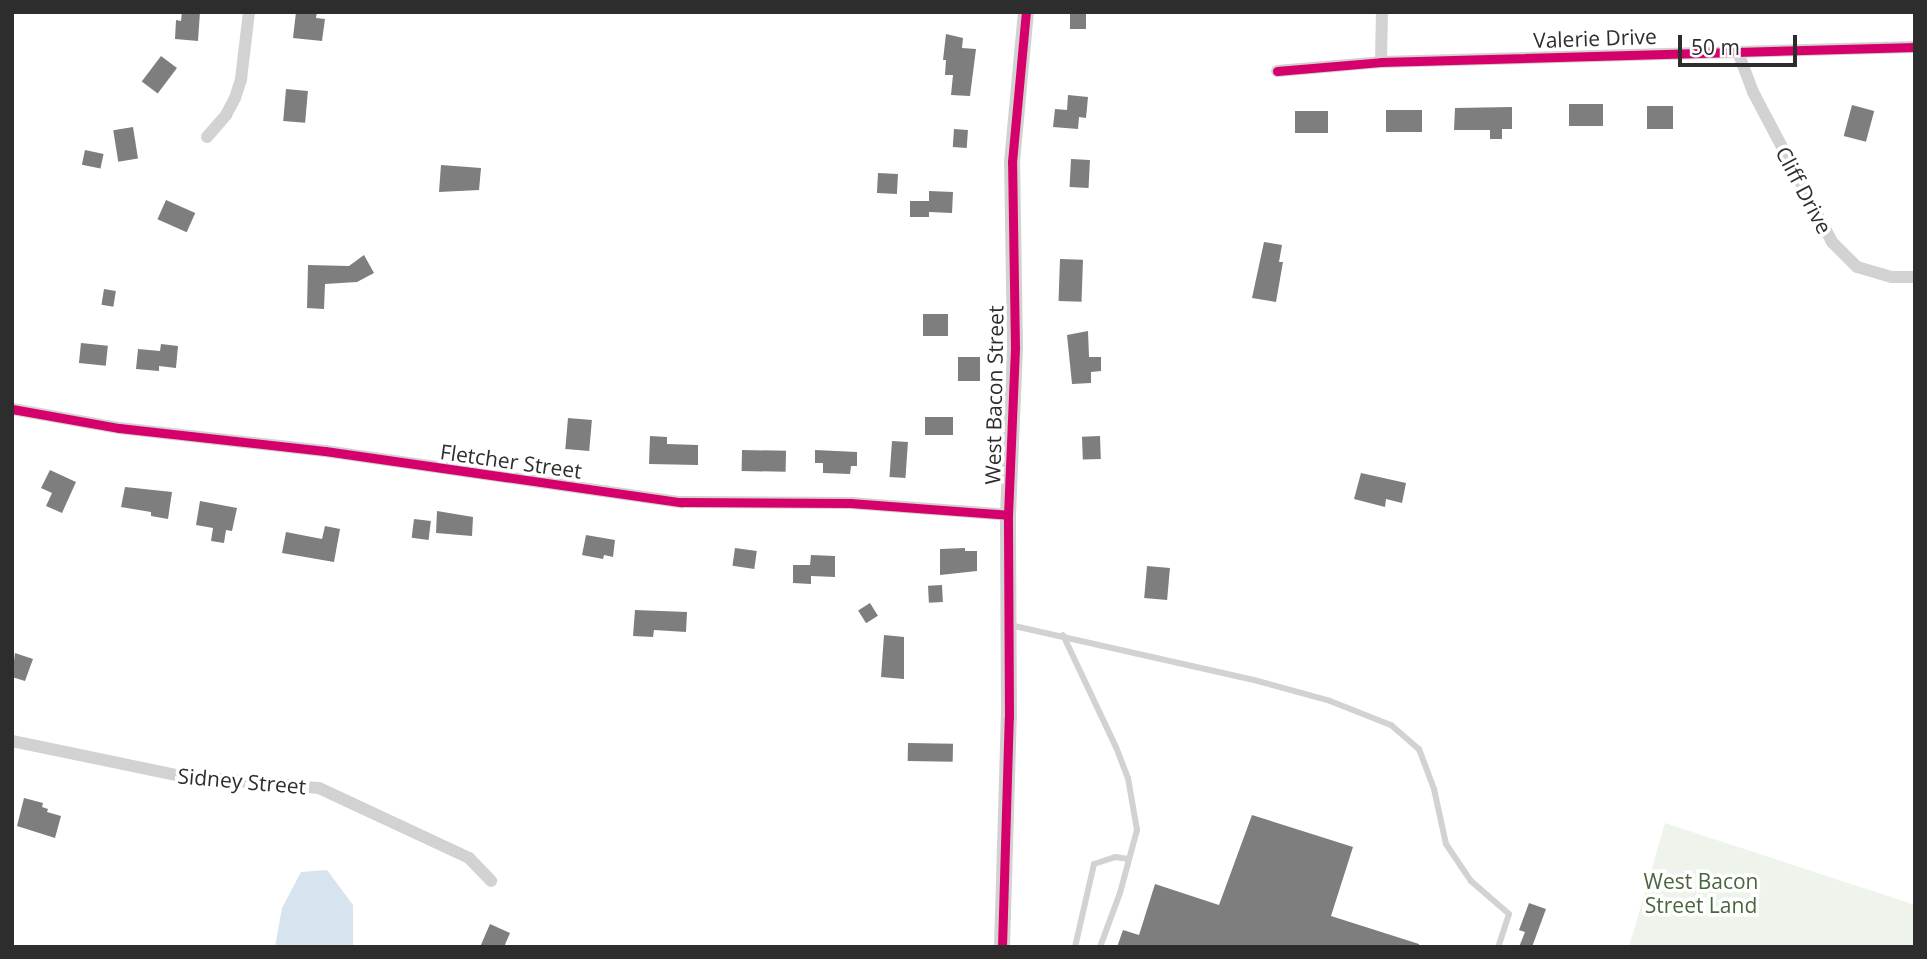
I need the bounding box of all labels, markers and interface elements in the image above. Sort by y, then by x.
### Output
scale bar [1682,21,1801,65]
street label: Valerie Drive [1533,23,1657,53]
text: 50 m [1691,33,1740,61]
street label: Cliff Drive [1771,142,1837,238]
street label: West Bacon Street [980,305,1008,485]
street label: Fletcher Street [439,439,583,483]
street label: Sidney Street [177,763,307,799]
park label: West Bacon Street Land [1644,868,1758,918]

